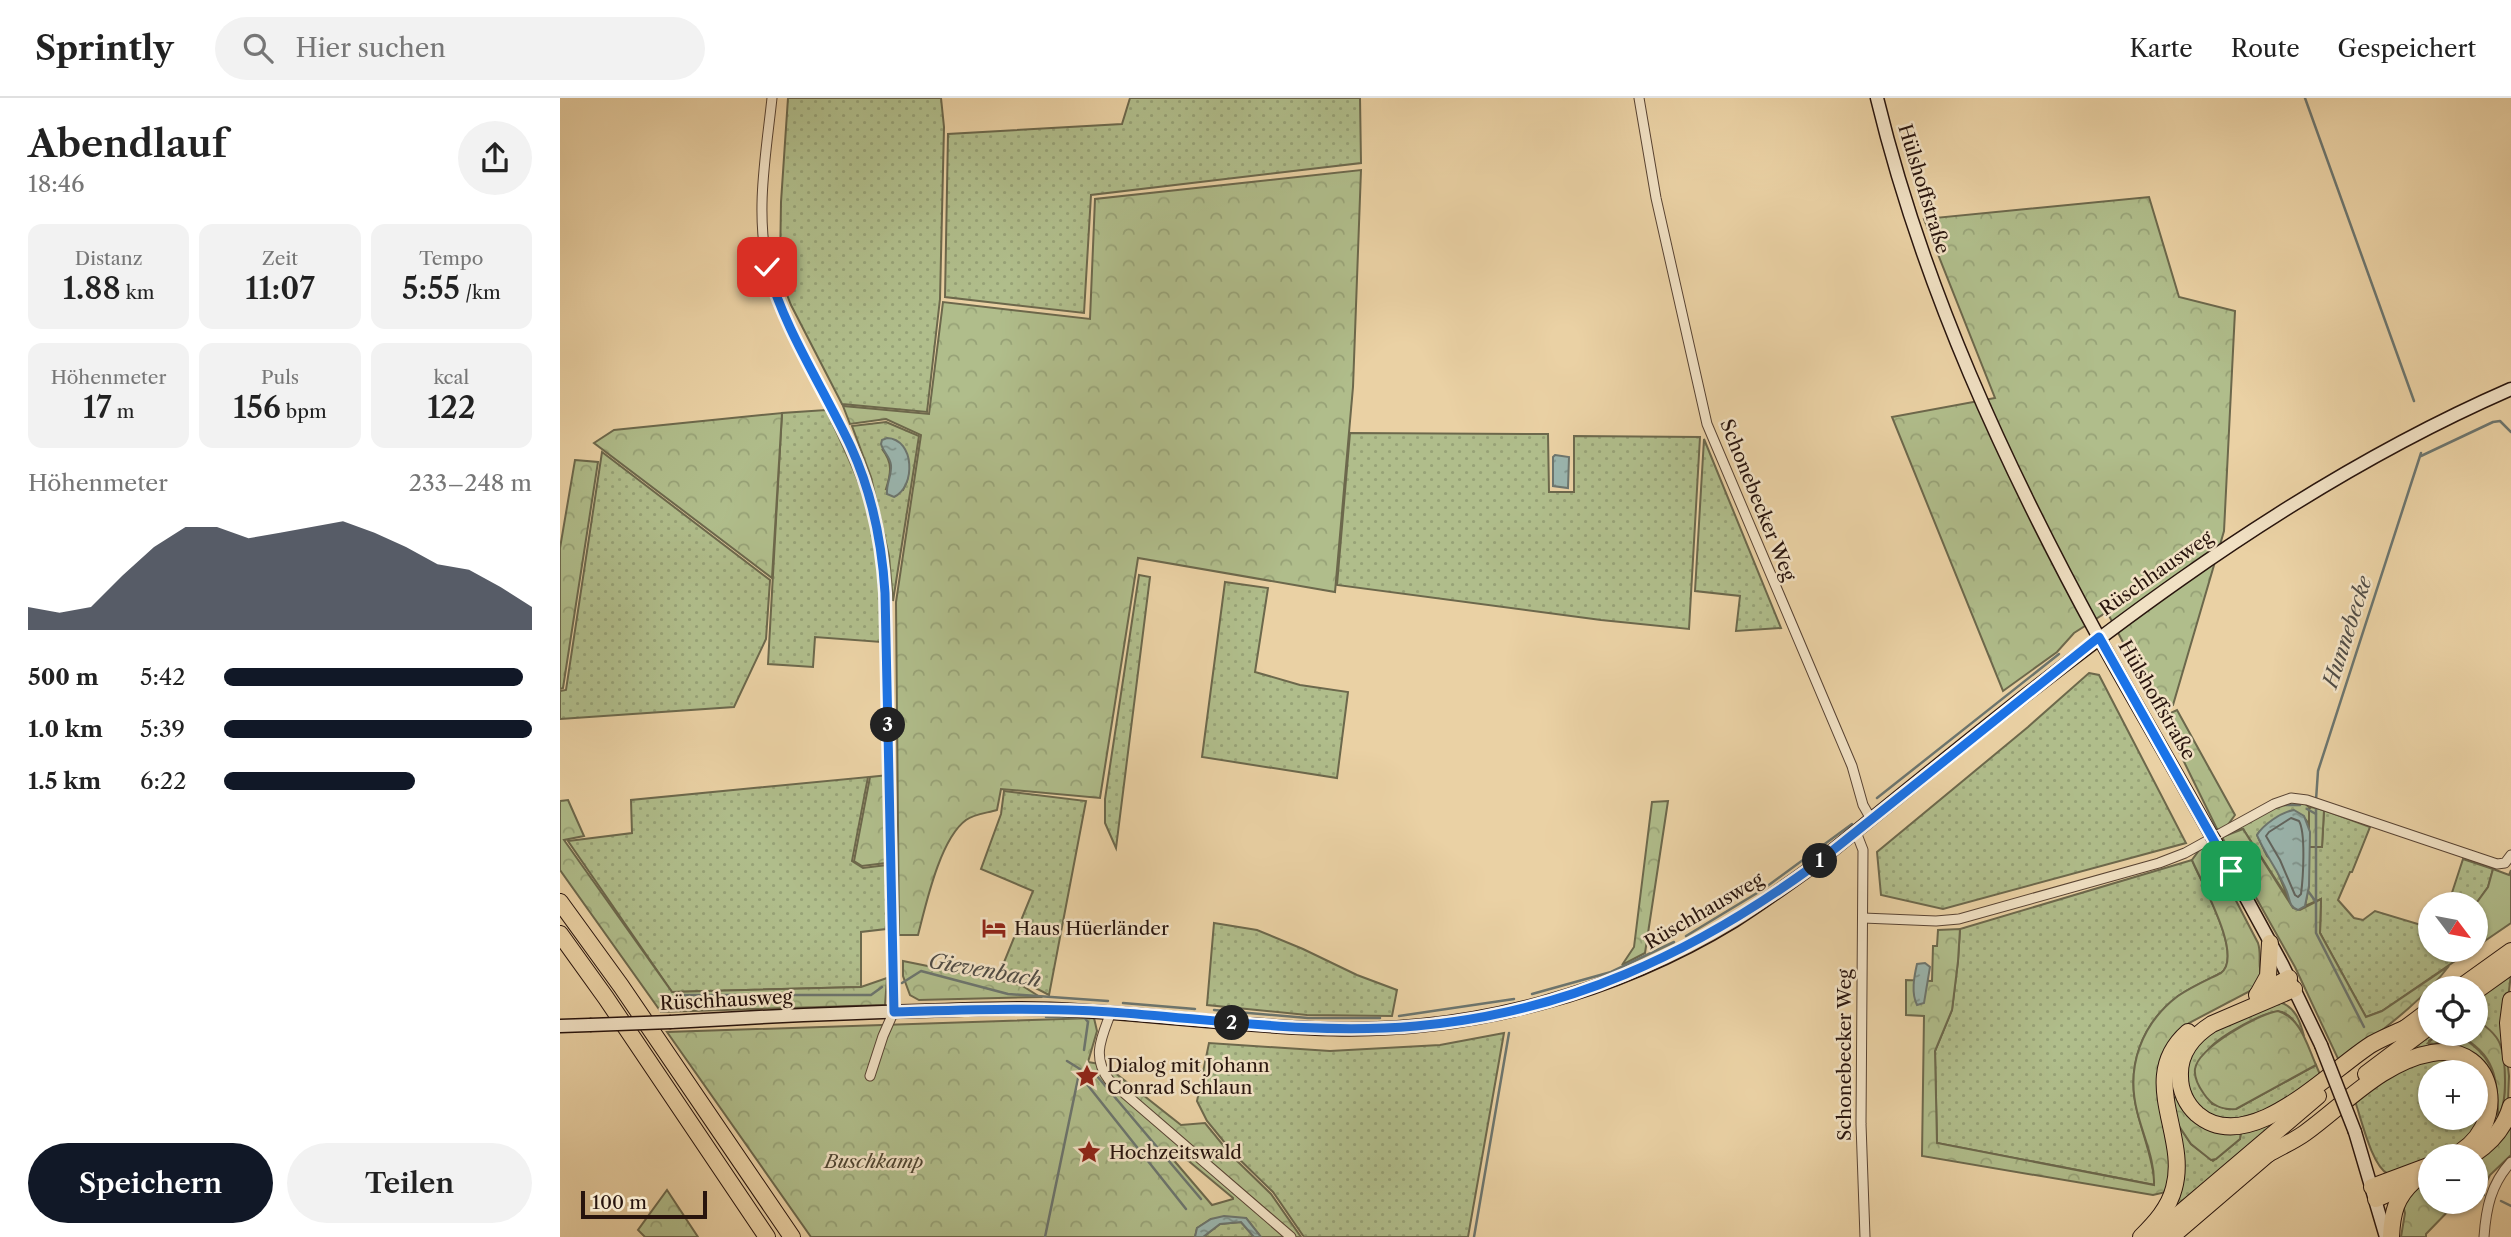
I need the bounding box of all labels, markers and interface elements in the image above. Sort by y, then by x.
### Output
search box [215,17,705,80]
text: Sprintly [35,28,173,69]
icon: search [239,29,277,67]
text: Hier suchen [295,32,446,64]
text: Karte [2129,34,2193,63]
text: Route [2231,34,2300,63]
text: Gespeichert [2338,34,2476,63]
text: Abendlauf [28,120,227,167]
button: share [458,121,532,195]
street label: Hülshoffstraße [1893,121,1955,257]
text: 18:46 [28,170,85,198]
pin [737,237,797,297]
text: Distanz [75,247,143,270]
text: Zeit [262,247,298,270]
text: Tempo [419,247,483,270]
icon: check [748,248,786,286]
text: 1.88 [63,270,121,307]
text: 11:07 [245,270,315,307]
text: 5:55 [402,270,460,307]
text: km [121,281,154,304]
text: /km [460,281,501,304]
text: Höhenmeter [51,366,166,389]
text: Puls [261,366,299,389]
text: kcal [433,366,469,389]
text: 17 [83,389,112,426]
text: 156 [233,389,281,426]
text: 122 [427,389,475,426]
text: m [112,400,134,423]
text: bpm [281,400,327,423]
street label: Schonebecker Weg [1715,416,1801,585]
text: Höhenmeter [28,469,168,497]
text: 233–248 m [409,469,532,497]
street label: Rüschhausweg [2095,525,2218,621]
water label: Hunnebecke [2317,572,2377,693]
street label: Hülshoffstraße [2113,636,2201,764]
text: 500 m [28,663,99,691]
text: 5:42 [140,663,185,691]
pin: 3 [870,708,906,742]
text: 3 [882,713,893,736]
text: 1.0 km [28,715,103,743]
text: 5:39 [140,715,185,743]
text: 1.5 km [28,767,101,795]
text: 6:22 [140,767,186,795]
pin [2201,841,2261,901]
pin: 1 [1802,844,1838,878]
text: 1 [1815,849,1824,872]
icon: arrive [2212,852,2250,890]
street label: Rüschhausweg [1641,867,1768,954]
north arrow [2418,892,2488,962]
map controls [2418,892,2488,1214]
hotel icon: Haus Hüerländer [980,914,1008,942]
place label: Haus Hüerländer [1014,917,1169,940]
water label: Gievenbach [927,948,1043,992]
street label: Schonebecker Weg [1833,968,1856,1141]
button: locate [2418,976,2488,1046]
street label: Rüschhausweg [659,985,794,1015]
pin: 2 [1214,1006,1250,1040]
text: 2 [1226,1011,1237,1034]
place label: Dialog mit Johann Conrad Schlaun [1107,1054,1270,1099]
button: + [2418,1060,2488,1130]
place icon: Dialog mit Johann Conrad Schlaun [1073,1062,1101,1090]
place icon: Hochzeitswald [1075,1138,1103,1166]
place label: Hochzeitswald [1109,1141,1242,1164]
button: Speichern [28,1143,273,1223]
button: Teilen [287,1143,532,1223]
button: − [2418,1144,2488,1214]
park label: Buschkamp [822,1150,924,1173]
scale bar [581,1188,707,1220]
text: 100 m [592,1191,647,1214]

